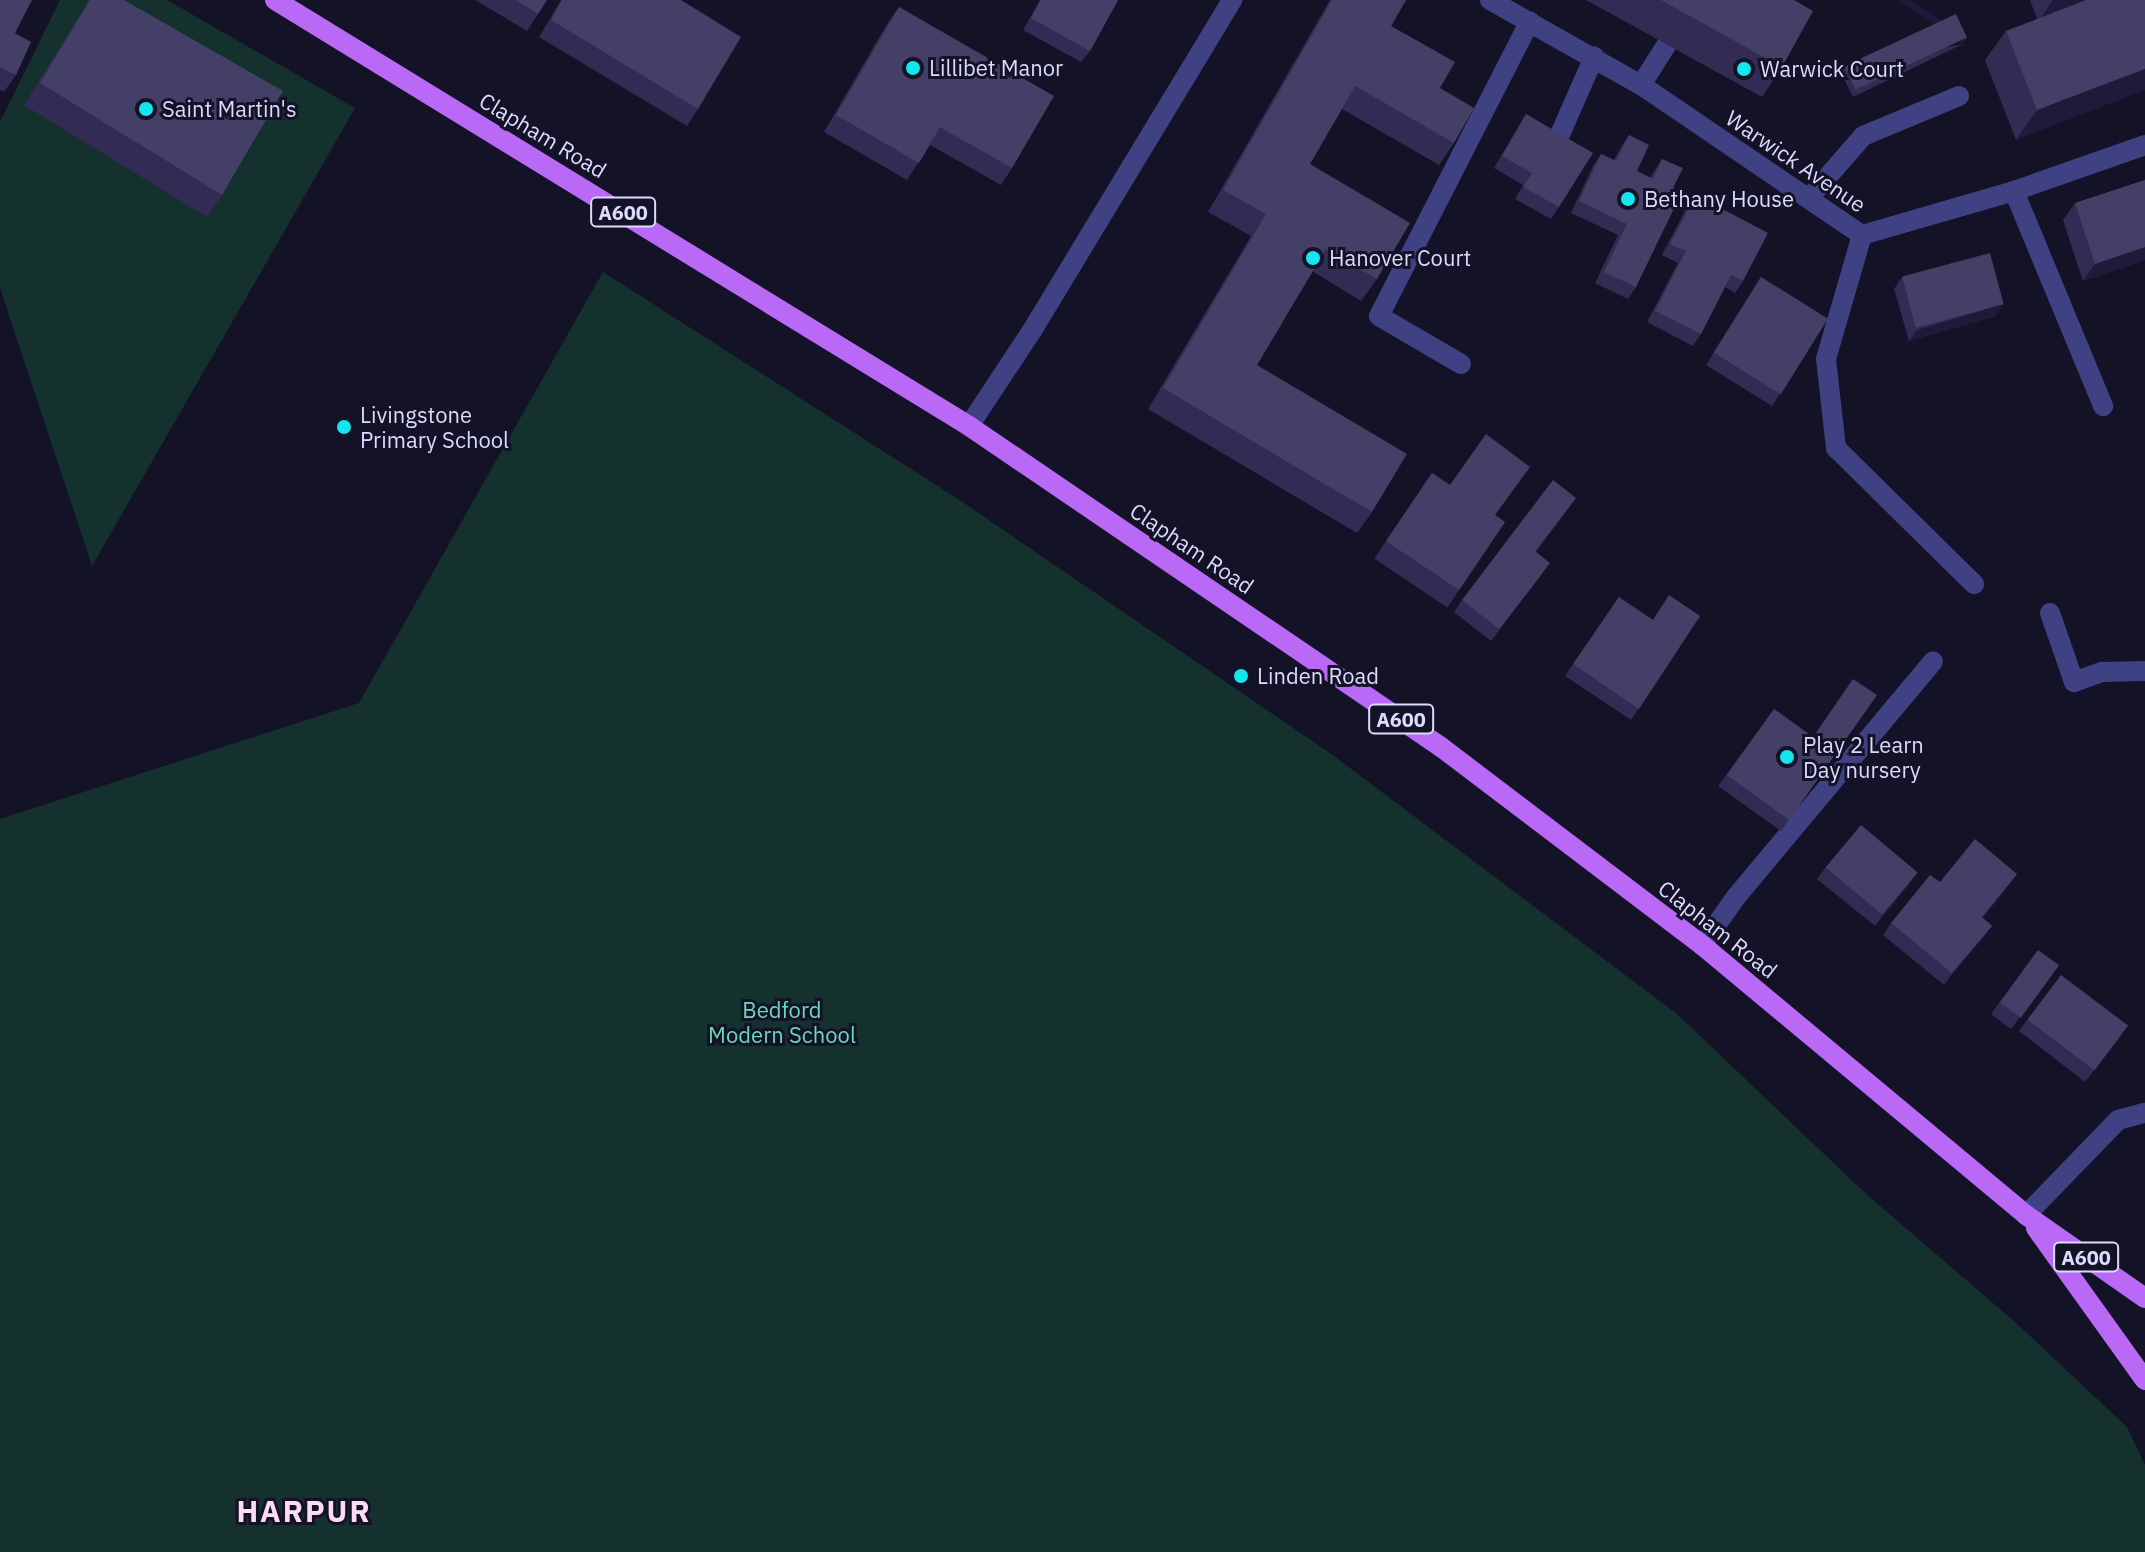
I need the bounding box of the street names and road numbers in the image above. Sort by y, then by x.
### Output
street label: Clapham Road [475,87,611,183]
street label: Warwick Avenue [1721,104,1871,218]
road number: A600 [589,196,657,228]
street label: Clapham Road [1125,497,1259,599]
road number: A600 [1367,703,1435,735]
street label: Clapham Road [1653,874,1783,984]
road number: A600 [2052,1241,2120,1273]

